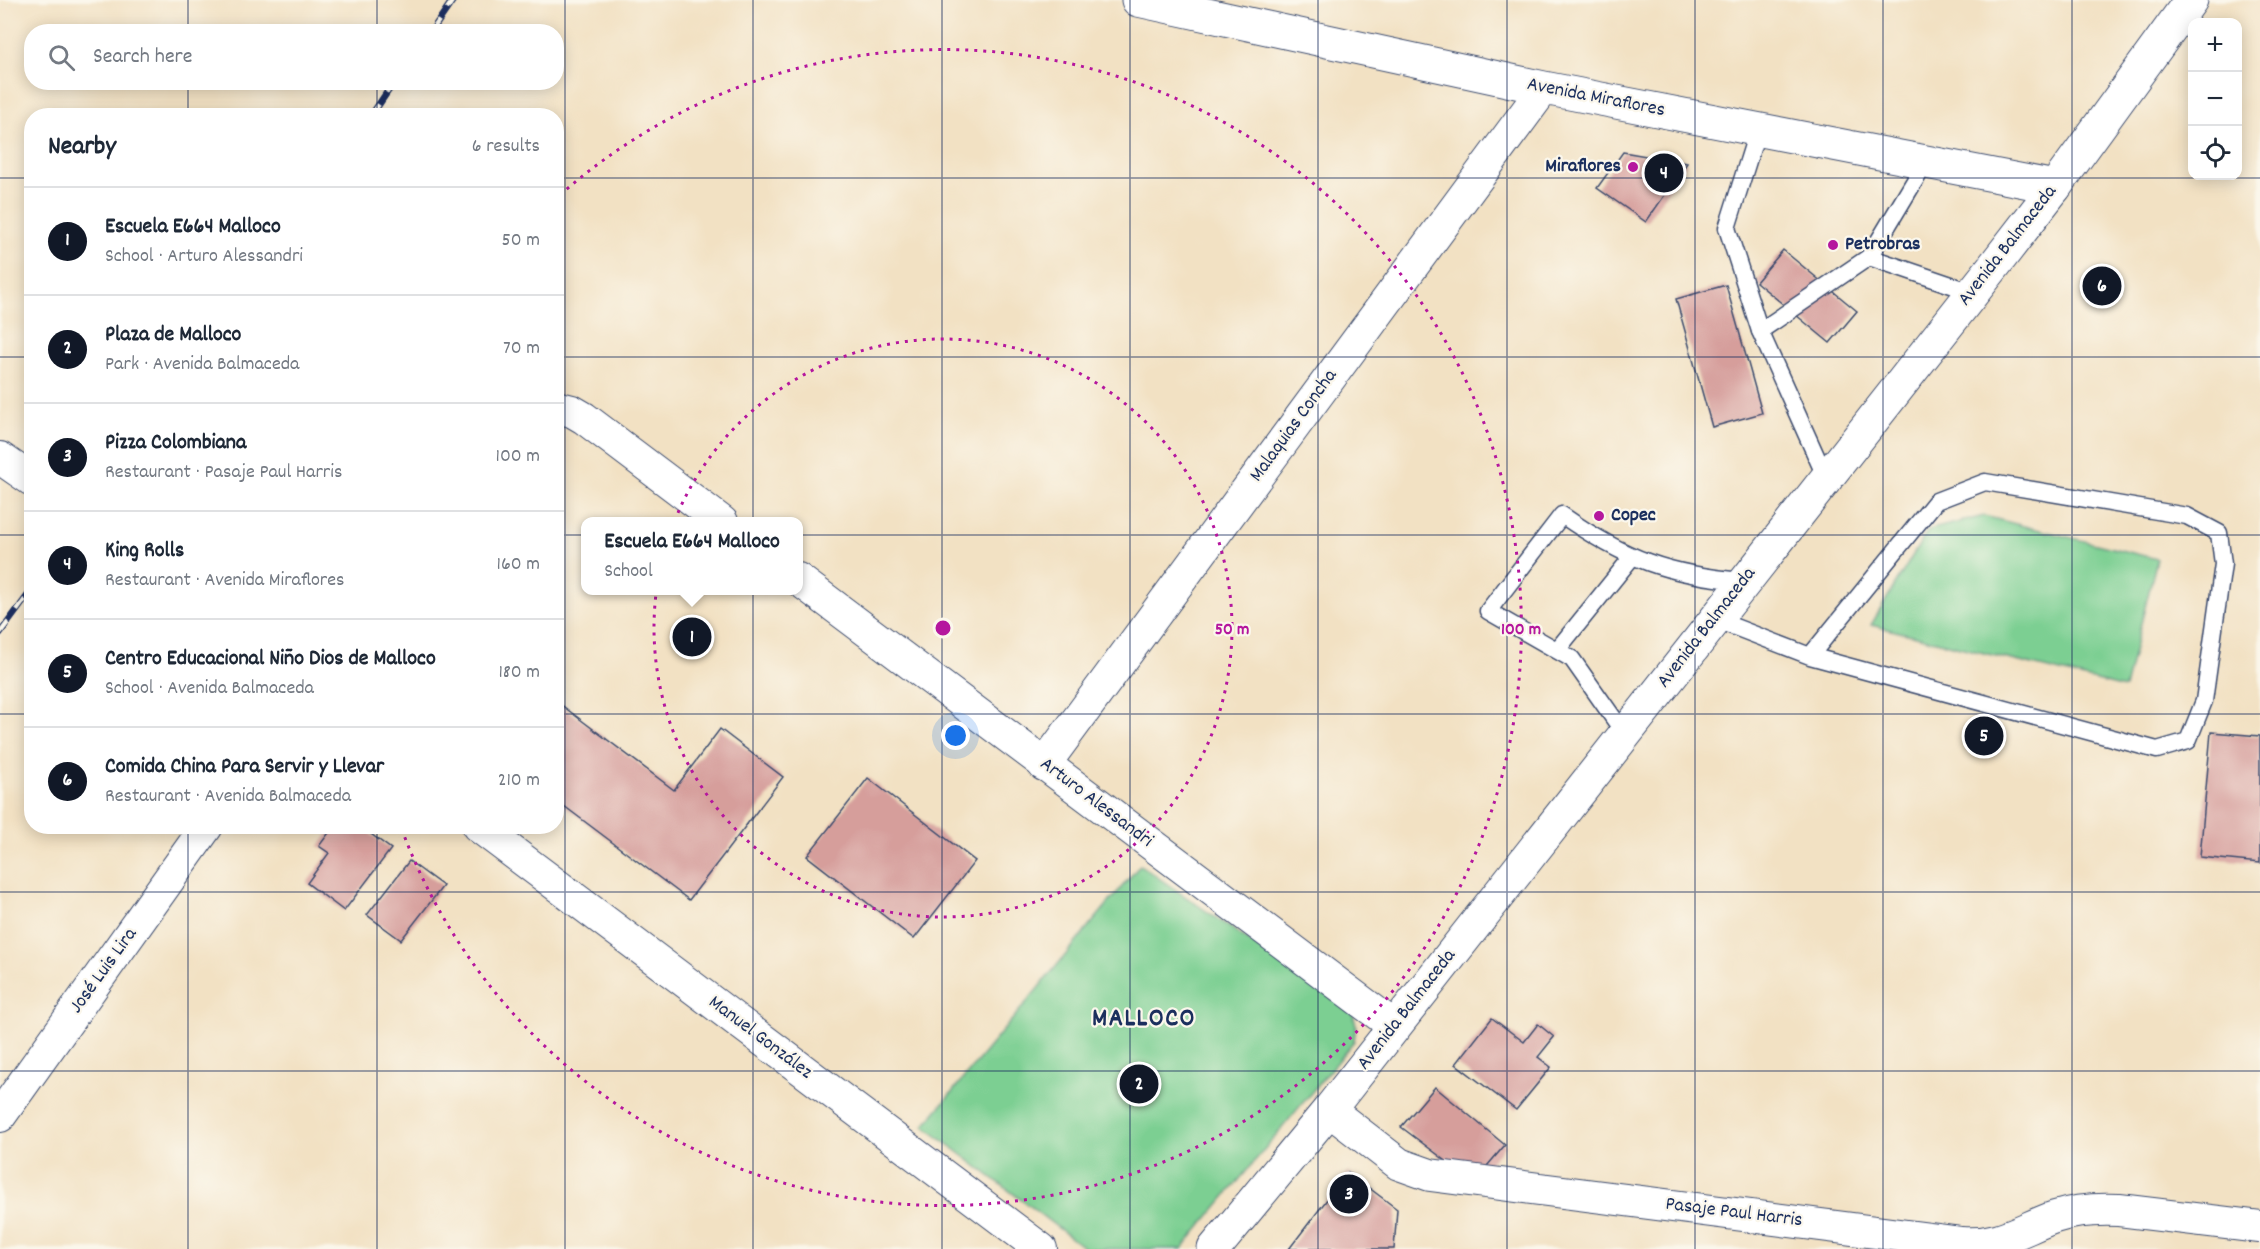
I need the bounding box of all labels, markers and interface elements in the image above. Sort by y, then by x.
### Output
map controls [2188,18,2242,180]
button: + [2188,18,2242,72]
search box [24,24,564,90]
icon: search [45,41,78,74]
text: Search here [93,42,192,73]
street label: Avenida Miraflores [1525,71,1667,125]
button: − [2188,72,2242,126]
button: locate [2188,126,2242,180]
text: Nearby [48,129,116,166]
text: 6 results [472,133,540,161]
pin: 4 [1644,150,1684,195]
place label: Miraflores [1545,153,1621,181]
marker: Miraflores [1626,160,1640,174]
street label: Avenida Balmaceda [1952,179,2065,312]
text: Escuela E664 Malloco [105,212,281,243]
text: 1 [65,227,70,255]
text: 50 m [502,227,540,255]
place label: Petrobras [1845,231,1920,259]
marker: Petrobras [1826,238,1840,252]
text: School · Arturo Alessandri [105,243,303,271]
pin: 6 [2082,264,2122,308]
text: Plaza de Malloco [105,320,241,351]
text: 2 [63,335,72,363]
text: 70 m [503,335,540,363]
text: Park · Avenida Balmaceda [105,351,299,379]
street label: Malaquias Concha [1243,363,1345,488]
text: Pizza Colombiana [105,428,246,459]
text: 3 [63,443,72,471]
text: 100 m [496,443,540,471]
text: Restaurant · Pasaje Paul Harris [105,459,342,487]
place label: Copec [1611,502,1656,530]
marker: Copec [1592,509,1606,523]
popup [581,517,803,595]
text: Escuela E664 Malloco [604,527,780,558]
text: King Rolls [105,536,184,567]
text: 4 [63,551,72,579]
text: 160 m [497,551,540,579]
text: School [604,558,653,586]
street label: Avenida Balmaceda [1651,561,1764,694]
text: Restaurant · Avenida Miraflores [105,567,345,595]
pin: 1 [672,614,712,660]
centre of rings [933,618,953,638]
text: 50 m [1215,618,1249,643]
text: 100 m [1501,618,1541,643]
text: Centro Educacional Niño Dios de Malloco [105,644,436,675]
text: 5 [63,659,72,687]
text: 180 m [498,659,540,687]
text: School · Avenida Balmaceda [105,675,314,703]
pin: 5 [1964,714,2004,758]
your location [941,721,970,750]
street label: Arturo Alessandri [1033,751,1159,855]
text: Comida China Para Servir y Llevar [105,752,384,783]
text: 6 [63,767,72,795]
text: 210 m [498,767,540,795]
text: Restaurant · Avenida Balmaceda [105,783,351,811]
street label: José Luis Lira [63,922,145,1020]
street label: Avenida Balmaceda [1351,943,1464,1076]
street label: Manuel González [702,989,818,1087]
district label: MALLOCO [1092,1001,1196,1038]
pin: 2 [1120,1062,1158,1106]
pin: 3 [1330,1172,1368,1216]
street label: Pasaje Paul Harris [1664,1191,1804,1235]

